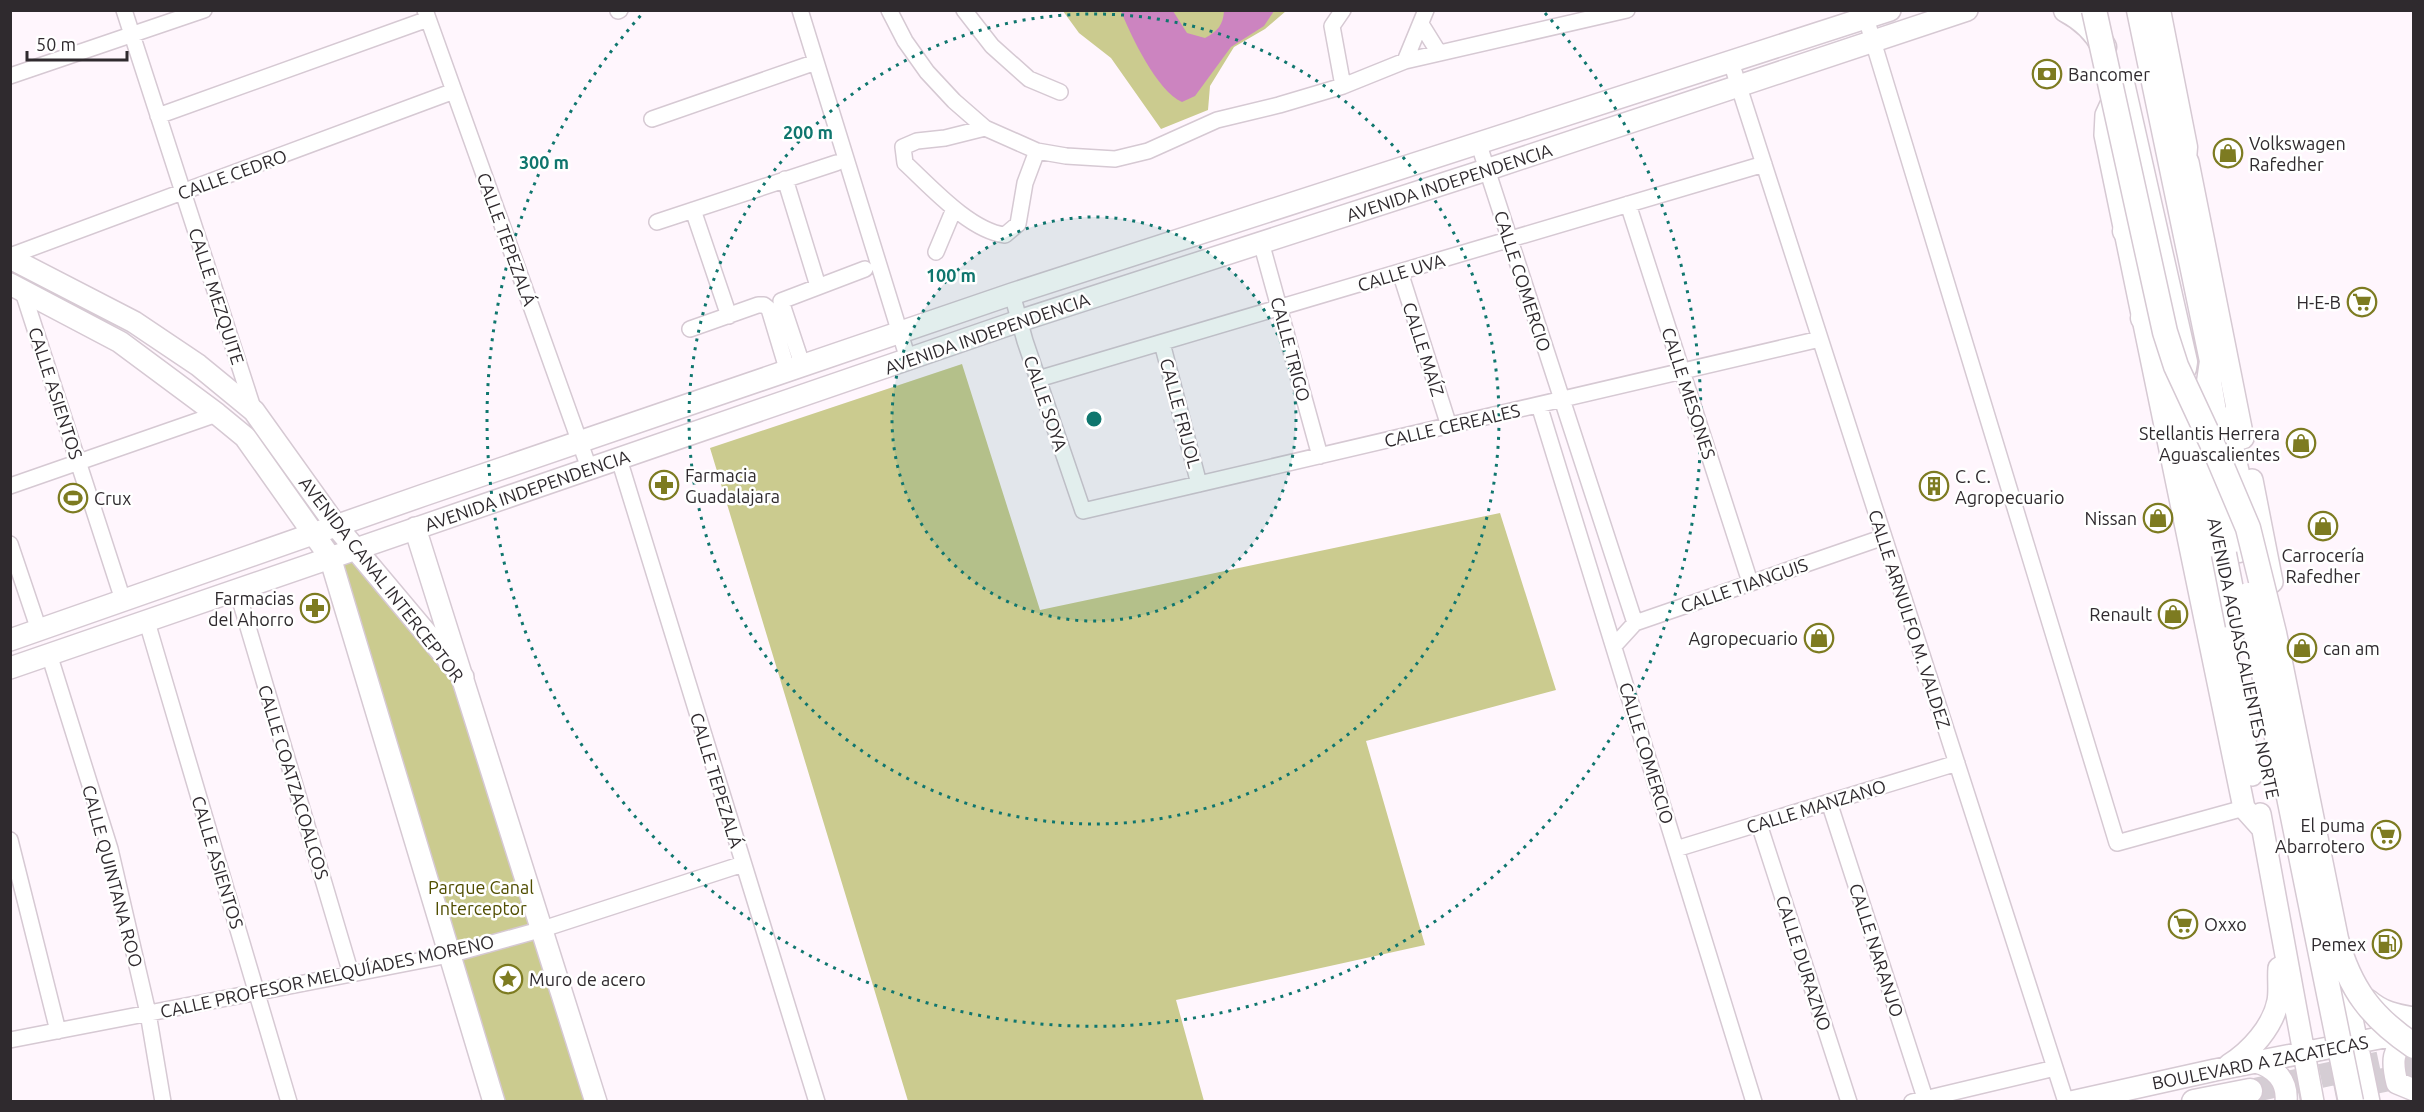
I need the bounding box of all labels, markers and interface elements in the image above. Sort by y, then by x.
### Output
scale bar [27,24,128,62]
text: 50 m [36,34,76,54]
bank icon: Bancomer [2031,58,2063,90]
place label: Bancomer [2068,64,2150,84]
text: 200 m [783,122,833,142]
place label: Volkswagen Rafedher [2249,133,2346,174]
shop icon: Volkswagen Rafedher [2212,137,2244,169]
street label: AVENIDA INDEPENDENCIA [1344,139,1555,225]
street label: CALLE CEDRO [175,145,289,203]
text: 300 m [519,152,569,172]
street label: CALLE TEPEZALÁ [474,169,541,309]
street label: CALLE COMERCIO [1491,208,1555,354]
street label: CALLE MEZQUITE [185,225,248,367]
street label: CALLE UVA [1355,249,1447,295]
text: 100 m [926,265,976,285]
supermarket icon: H-E-B [2346,286,2378,318]
street label: AVENIDA INDEPENDENCIA [882,288,1092,377]
place label: H-E-B [2297,292,2341,312]
street label: CALLE TRIGO [1267,295,1315,403]
street label: CALLE MAÍZ [1399,299,1450,399]
street label: CALLE ASIENTOS [25,324,87,462]
street label: CALLE MESONES [1658,325,1720,461]
street label: CALLE SOYA [1020,353,1072,454]
street label: CALLE FRIJOL [1157,356,1205,470]
street label: CALLE CEREALES [1382,400,1522,450]
centre of rings [1084,409,1104,429]
place label: Stellantis Herrera Aguascalientes [2139,423,2280,464]
shop icon: Stellantis Herrera Aguascalientes [2285,427,2317,459]
street label: AVENIDA INDEPENDENCIA [422,445,632,534]
place label: Farmacia Guadalajara [685,465,780,506]
place label: C. C. Agropecuario [1955,466,2064,507]
pharmacy icon: Farmacia Guadalajara [648,469,680,501]
building icon: C. C. Agropecuario [1918,470,1950,502]
street label: AVENIDA CANAL INTERCEPTOR [296,473,468,685]
sports icon: Crux [57,482,89,514]
place label: Crux [94,488,131,508]
shop icon: Nissan [2142,502,2174,534]
street label: CALLE ARNULFO M. VALDEZ [1865,507,1955,731]
place label: Nissan [2085,508,2137,528]
shop icon: Carrocería Rafedher [2307,510,2339,542]
street label: AVENIDA AGUASCALIENTES NORTE [2204,516,2284,800]
place label: Carrocería Rafedher [2281,545,2365,586]
street label: CALLE TIANGUIS [1678,554,1810,616]
place label: Farmacias del Ahorro [208,588,294,629]
pharmacy icon: Farmacias del Ahorro [299,592,331,624]
shop icon: Renault [2157,598,2189,630]
place label: Renault [2089,604,2152,624]
shop icon: Agropecuario [1803,622,1835,654]
place label: Agropecuario [1689,628,1798,648]
shop icon: can am [2286,632,2318,664]
place label: can am [2323,638,2380,658]
street label: CALLE COMERCIO [1616,680,1678,826]
street label: CALLE COATZACOALCOS [255,682,333,882]
street label: CALLE TEPEZALÁ [687,710,748,850]
street label: CALLE MANZANO [1744,775,1888,837]
street label: CALLE QUINTANA ROO [78,783,147,970]
street label: CALLE ASIENTOS [188,793,248,931]
place label: El puma Abarrotero [2275,815,2365,856]
supermarket icon: El puma Abarrotero [2370,819,2402,851]
park label: Parque Canal Interceptor [428,877,534,918]
street label: CALLE NARANJO [1846,881,1908,1019]
street label: CALLE DURAZNO [1773,893,1835,1033]
supermarket icon: Oxxo [2167,908,2199,940]
place label: Oxxo [2204,914,2247,934]
fuel station icon: Pemex [2371,928,2403,960]
street label: CALLE PROFESOR MELQUÍADES MORENO [158,930,496,1022]
place label: Pemex [2311,934,2366,954]
place icon: Muro de acero [492,963,524,995]
place label: Muro de acero [529,969,646,989]
street label: BOULEVARD A ZACATECAS [2150,1031,2370,1093]

